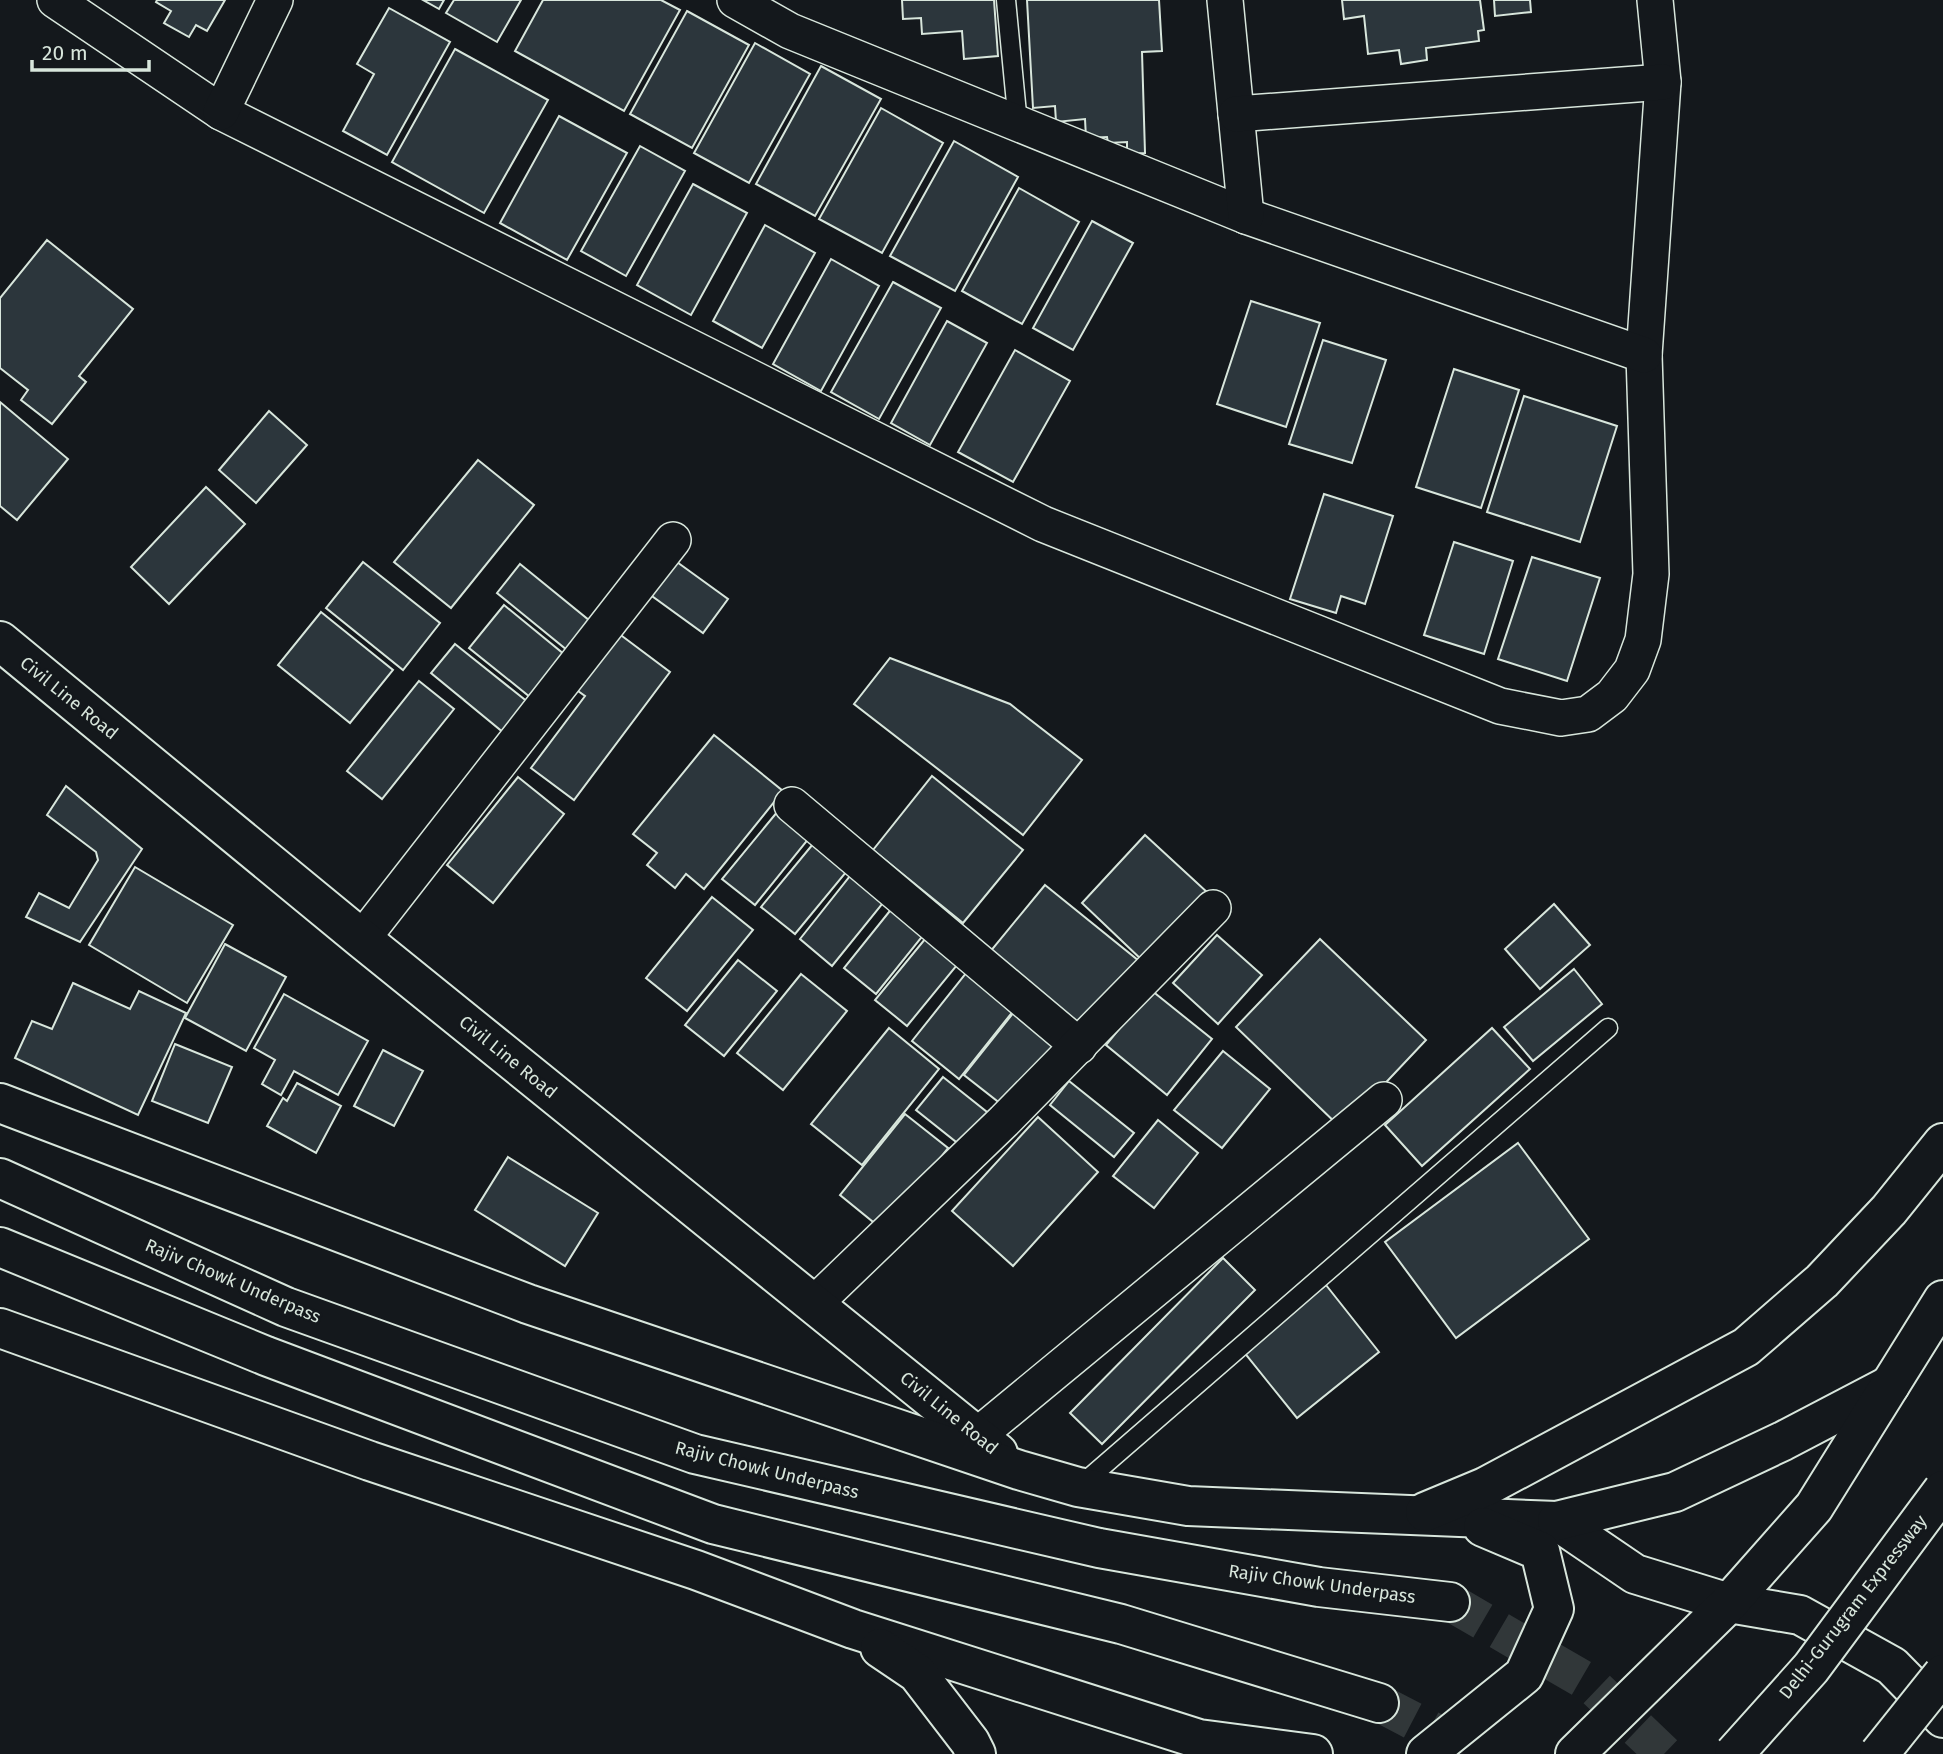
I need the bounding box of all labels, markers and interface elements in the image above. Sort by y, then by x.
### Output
scale bar [32,28,149,72]
text: 20 m [42,40,88,66]
street label: Civil Line Road [16,652,122,744]
street label: Civil Line Road [455,1011,561,1103]
street label: Rajiv Chowk Underpass [142,1234,324,1328]
street label: Civil Line Road [896,1367,1002,1459]
street label: Rajiv Chowk Underpass [673,1437,861,1503]
street label: Delhi-Gurugram Expressway [1774,1511,1932,1703]
street label: Rajiv Chowk Underpass [1227,1560,1417,1608]

